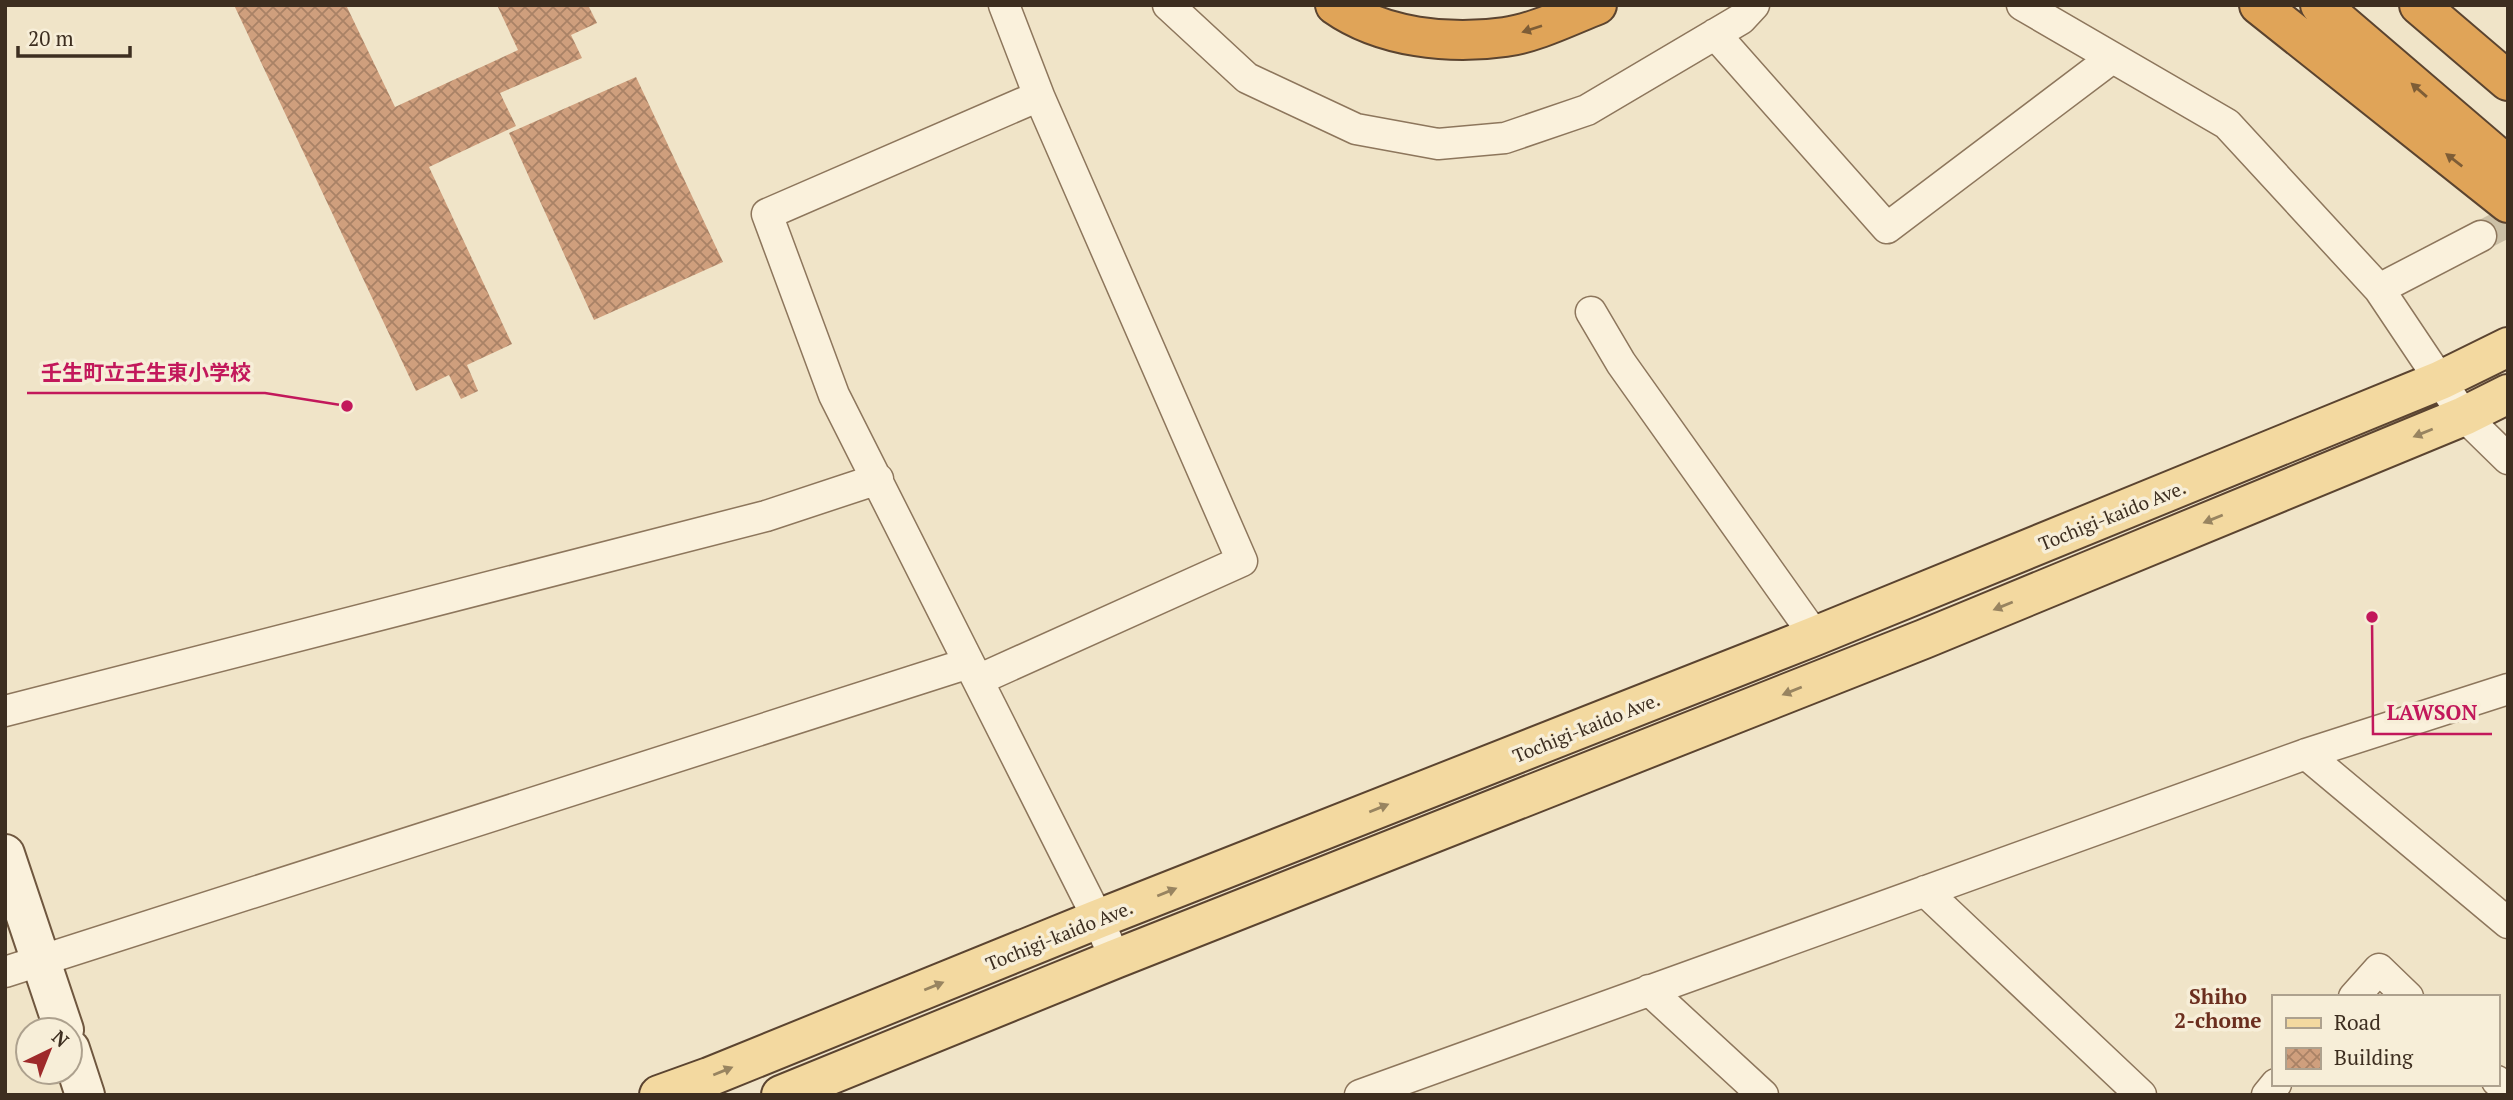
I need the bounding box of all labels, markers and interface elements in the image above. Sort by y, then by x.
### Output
scale bar [18,14,130,58]
text: 20 m [28,24,74,52]
one-way arrow [1522,24,1543,35]
one-way arrow [2410,83,2427,98]
one-way arrow [2446,153,2464,168]
callout: 壬生町立壬生東小学校 [27,351,265,393]
text: 壬生町立壬生東小学校 [41,358,251,386]
one-way arrow [2413,427,2434,438]
street label: Tochigi-kaido Ave. [2035,474,2189,556]
one-way arrow [2202,514,2223,525]
one-way arrow [1992,601,2013,612]
street label: Tochigi-kaido Ave. [1509,686,1663,768]
one-way arrow [1781,686,1802,697]
callout: LAWSON [2373,692,2492,734]
text: LAWSON [2387,698,2477,726]
one-way arrow [1369,803,1390,814]
one-way arrow [1157,886,1178,897]
street label: Tochigi-kaido Ave. [982,894,1136,976]
one-way arrow [923,980,944,991]
district label: Shiho 2-chome [2174,982,2262,1034]
legend [2272,995,2499,1086]
text: Road [2334,1008,2381,1036]
north arrow [14,1016,84,1086]
text: N [47,1024,75,1053]
text: Building [2334,1043,2414,1071]
one-way arrow [712,1066,733,1077]

